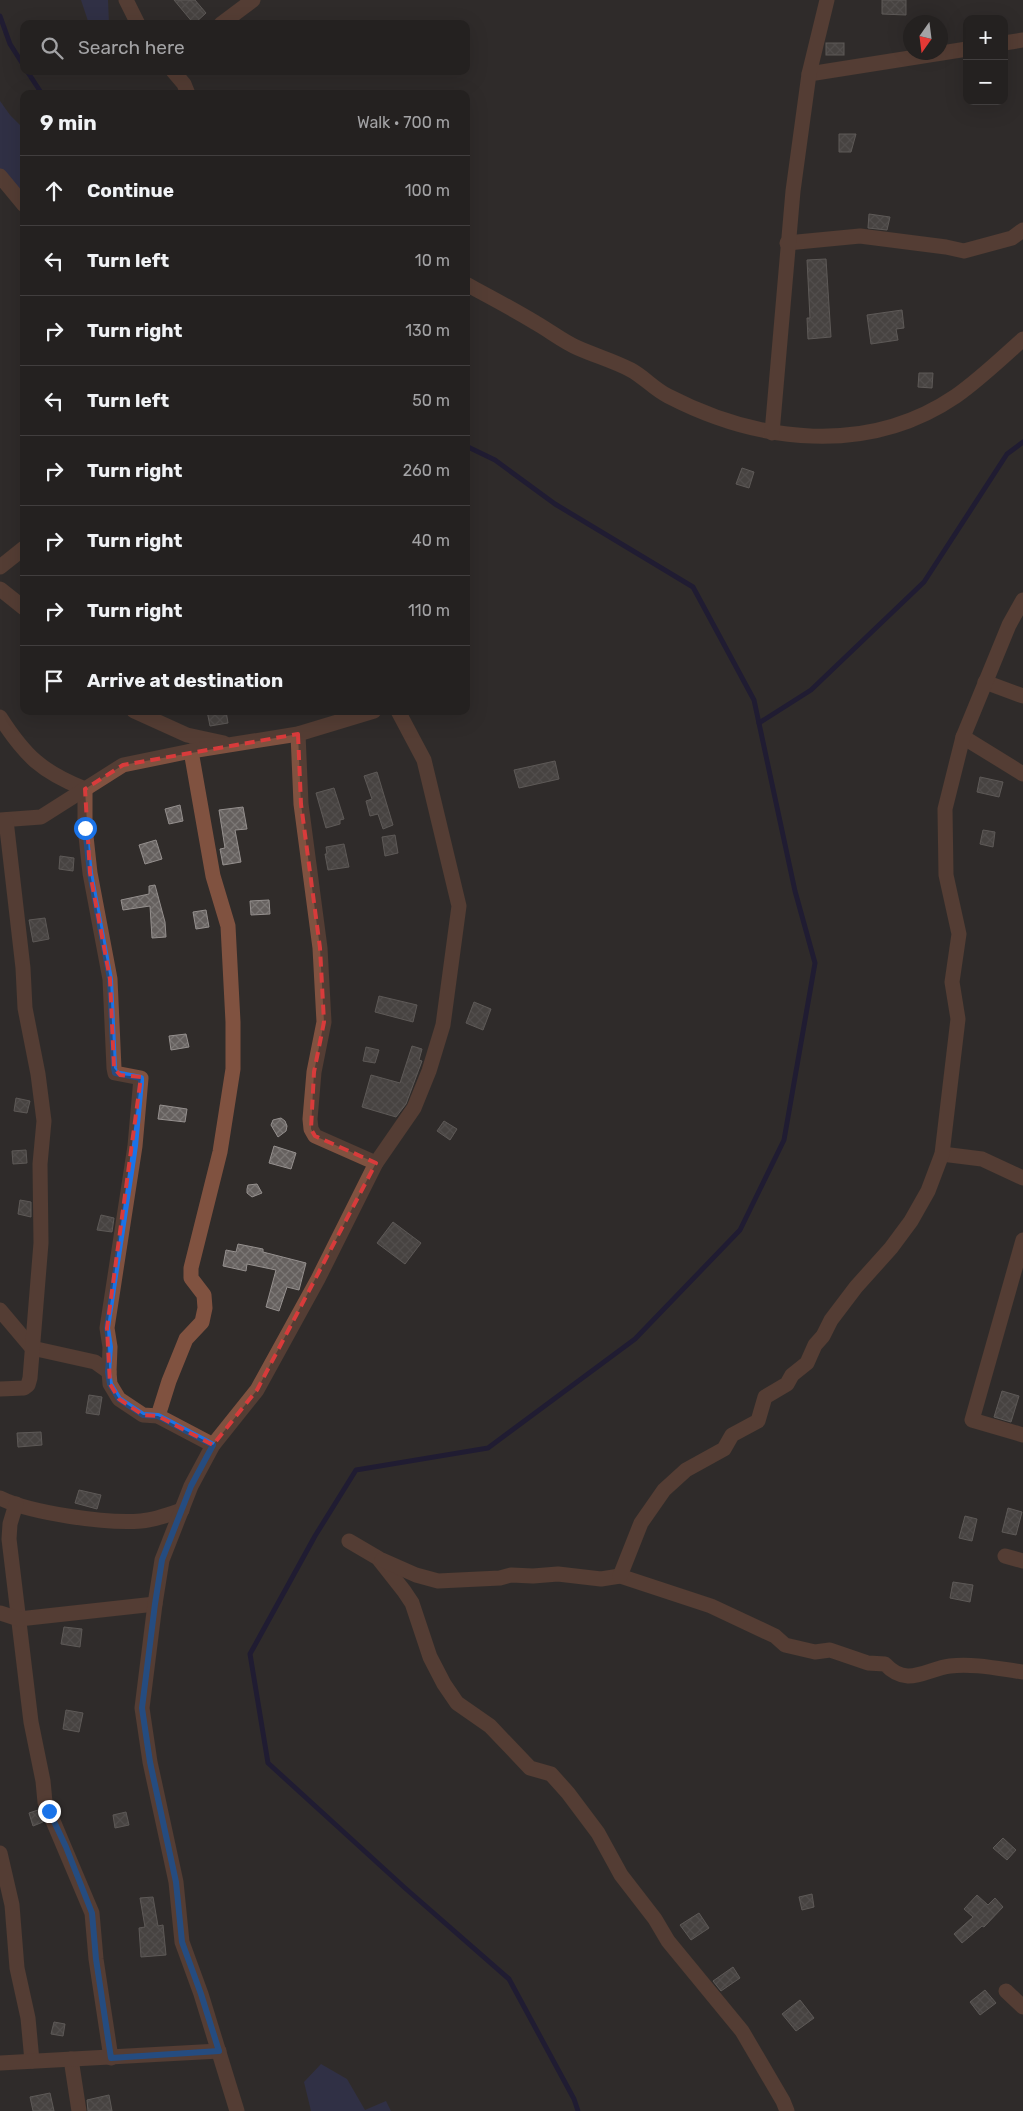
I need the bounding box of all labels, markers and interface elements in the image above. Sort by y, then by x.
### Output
north arrow [903,15,948,60]
map controls [963,15,1008,105]
button: + [963,15,1008,60]
search box [20,20,470,75]
icon: search [38,34,66,62]
text: Search here [78,36,185,59]
button: − [963,60,1008,105]
text: 9 min [40,110,97,135]
text: Walk · 700 m [357,113,450,132]
icon: ahead [40,177,68,205]
text: Continue [87,179,174,202]
text: 100 m [405,181,450,200]
icon: left [40,247,68,275]
text: Turn left [87,249,169,272]
text: 10 m [415,251,450,270]
icon: right [40,317,68,345]
text: Turn right [87,319,182,342]
text: 130 m [405,321,450,340]
icon: left [40,387,68,415]
text: Turn left [87,389,169,412]
text: 50 m [412,391,450,410]
icon: right [40,457,68,485]
text: Turn right [87,459,182,482]
text: 260 m [403,461,450,480]
icon: right [40,527,68,555]
text: Turn right [87,529,182,552]
text: 40 m [412,531,450,550]
icon: right [40,597,68,625]
text: Turn right [87,599,182,622]
text: 110 m [408,601,450,620]
icon: arrive [40,667,68,695]
text: Arrive at destination [87,669,283,692]
route start [74,817,97,840]
route end [38,1800,61,1823]

